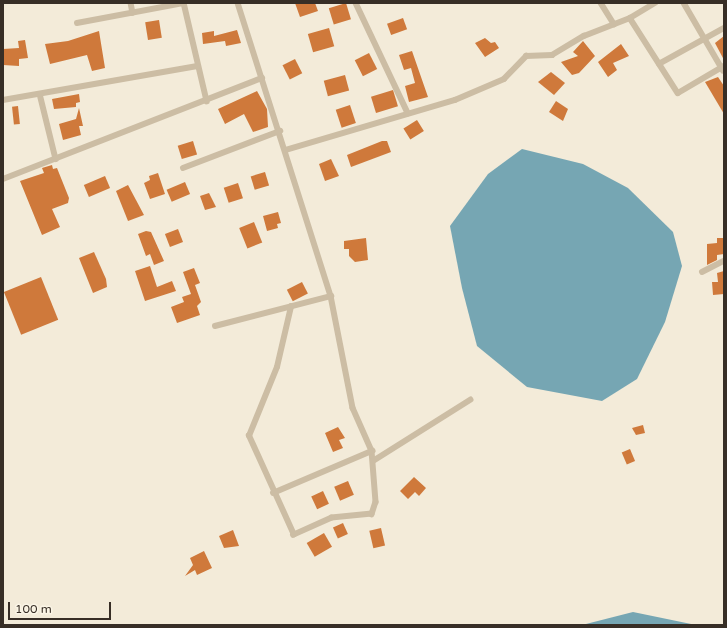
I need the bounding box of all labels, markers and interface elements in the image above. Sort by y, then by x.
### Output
scale bar [10,594,113,620]
text: 100 m [15,602,52,616]

